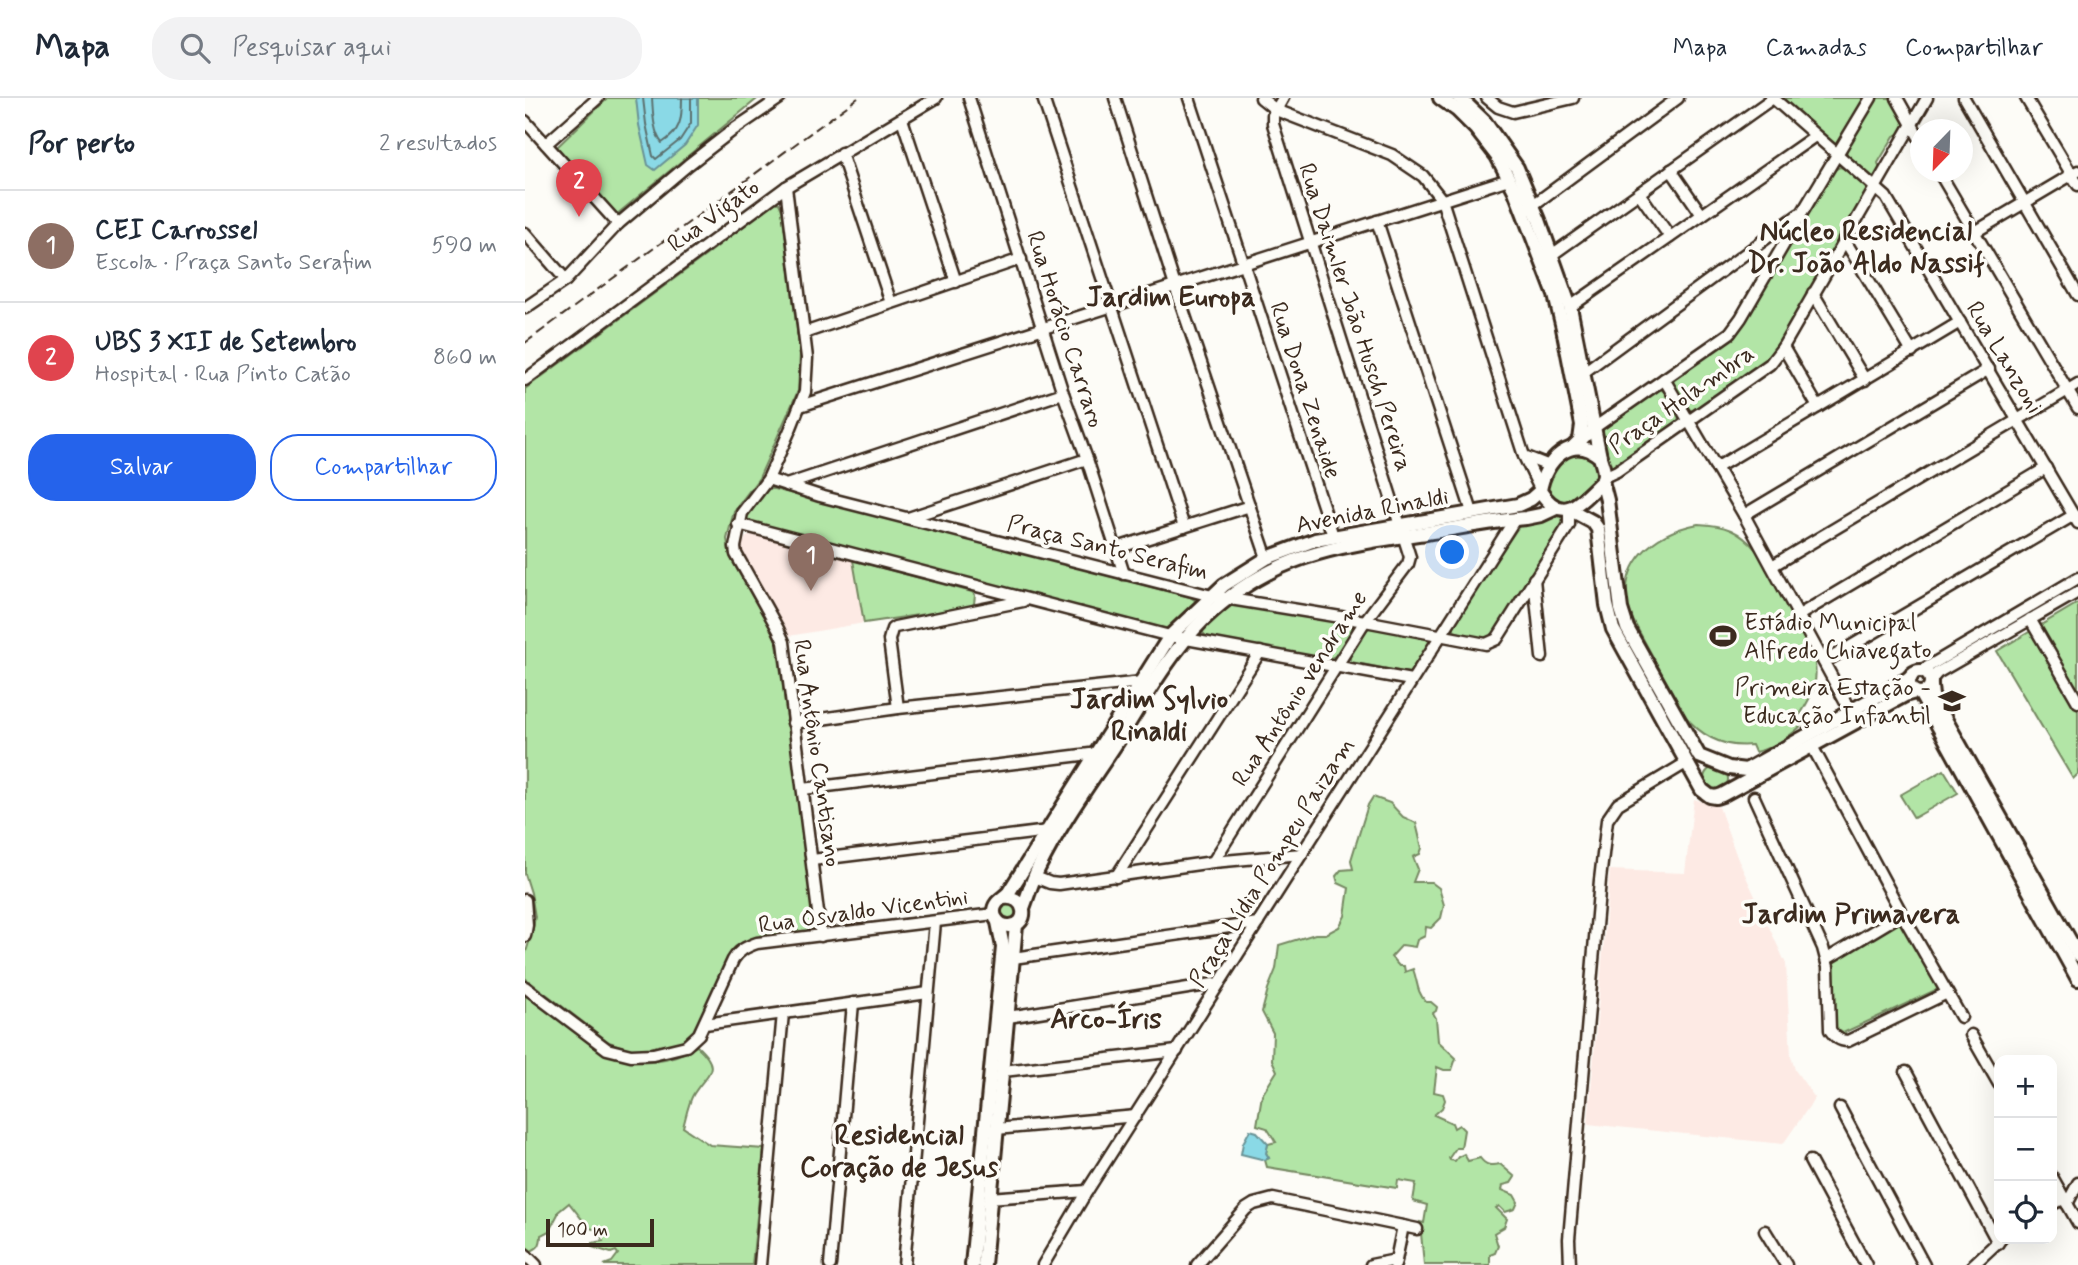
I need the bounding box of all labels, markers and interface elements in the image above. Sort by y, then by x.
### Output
search box [152,17,642,80]
text: Mapa [35,26,110,70]
icon: search [176,29,214,67]
text: Pesquisar aqui [232,31,391,65]
text: Mapa [1673,33,1727,64]
text: Camadas [1765,33,1867,64]
text: Compartilhar [1905,33,2043,64]
north arrow [1910,119,1973,182]
text: Por perto [28,124,135,163]
text: 2 resultados [379,129,497,159]
pin: 2 [556,159,602,217]
street label: Rua Daimler João Husch Pereira [1290,160,1419,475]
street label: Rua Vigato [662,172,768,263]
text: CEI Carrossel [95,214,257,248]
district label: Núcleo Residencial Dr. João Aldo Nassif [1748,214,1985,283]
street label: Rua Horácio Carraro [1018,227,1111,432]
text: 1 [46,231,56,261]
text: 590 m [431,231,497,261]
text: Escola · Praça Santo Serafim [95,248,372,278]
district label: Jardim Europa [1086,280,1256,317]
street label: Rua Lanzoni [1958,296,2049,420]
street label: Rua Dona Zenaide [1261,298,1348,483]
text: UBS 3 XII de Setembro [95,326,357,360]
street label: Praça Holambra [1603,338,1761,462]
text: 2 [45,343,57,373]
text: 860 m [433,343,497,373]
text: Hospital · Rua Pinto Catão [95,360,351,390]
button: Salvar [28,434,256,501]
button: Compartilhar [270,434,497,501]
street label: Avenida Rinaldi [1293,481,1451,541]
street label: Praça Santo Serafim [1004,508,1211,588]
pin: 1 [788,533,834,591]
your location [1435,535,1469,569]
street label: Rua Antônio vendrame [1225,585,1375,793]
place label: Estádio Municipal Alfredo Chiavegato [1744,608,1931,670]
sports icon: Estádio Municipal Alfredo Chiavegato [1708,621,1738,651]
street label: Rua Antônio Cantisano [785,638,848,869]
place label: Primeira Estação - Educação Infantil [1735,673,1931,732]
district label: Jardim Sylvio Rinaldi [1070,682,1228,751]
school or university icon: Primeira Estação - Educação Infantil [1937,686,1967,716]
street label: Praça Lídia Pompeu Paizam [1183,732,1362,993]
street label: Rua Osvaldo Vicentini [756,881,970,942]
district label: Jardim Primavera [1742,897,1960,934]
district label: Arco-Íris [1050,1000,1162,1039]
map controls [1994,1055,2057,1244]
button: + [1994,1055,2057,1118]
district label: Residencial Coração de Jesus [800,1118,999,1187]
button: − [1994,1118,2057,1181]
button: locate [1994,1181,2057,1244]
scale bar [546,1216,655,1248]
text: 100 m [557,1218,608,1243]

